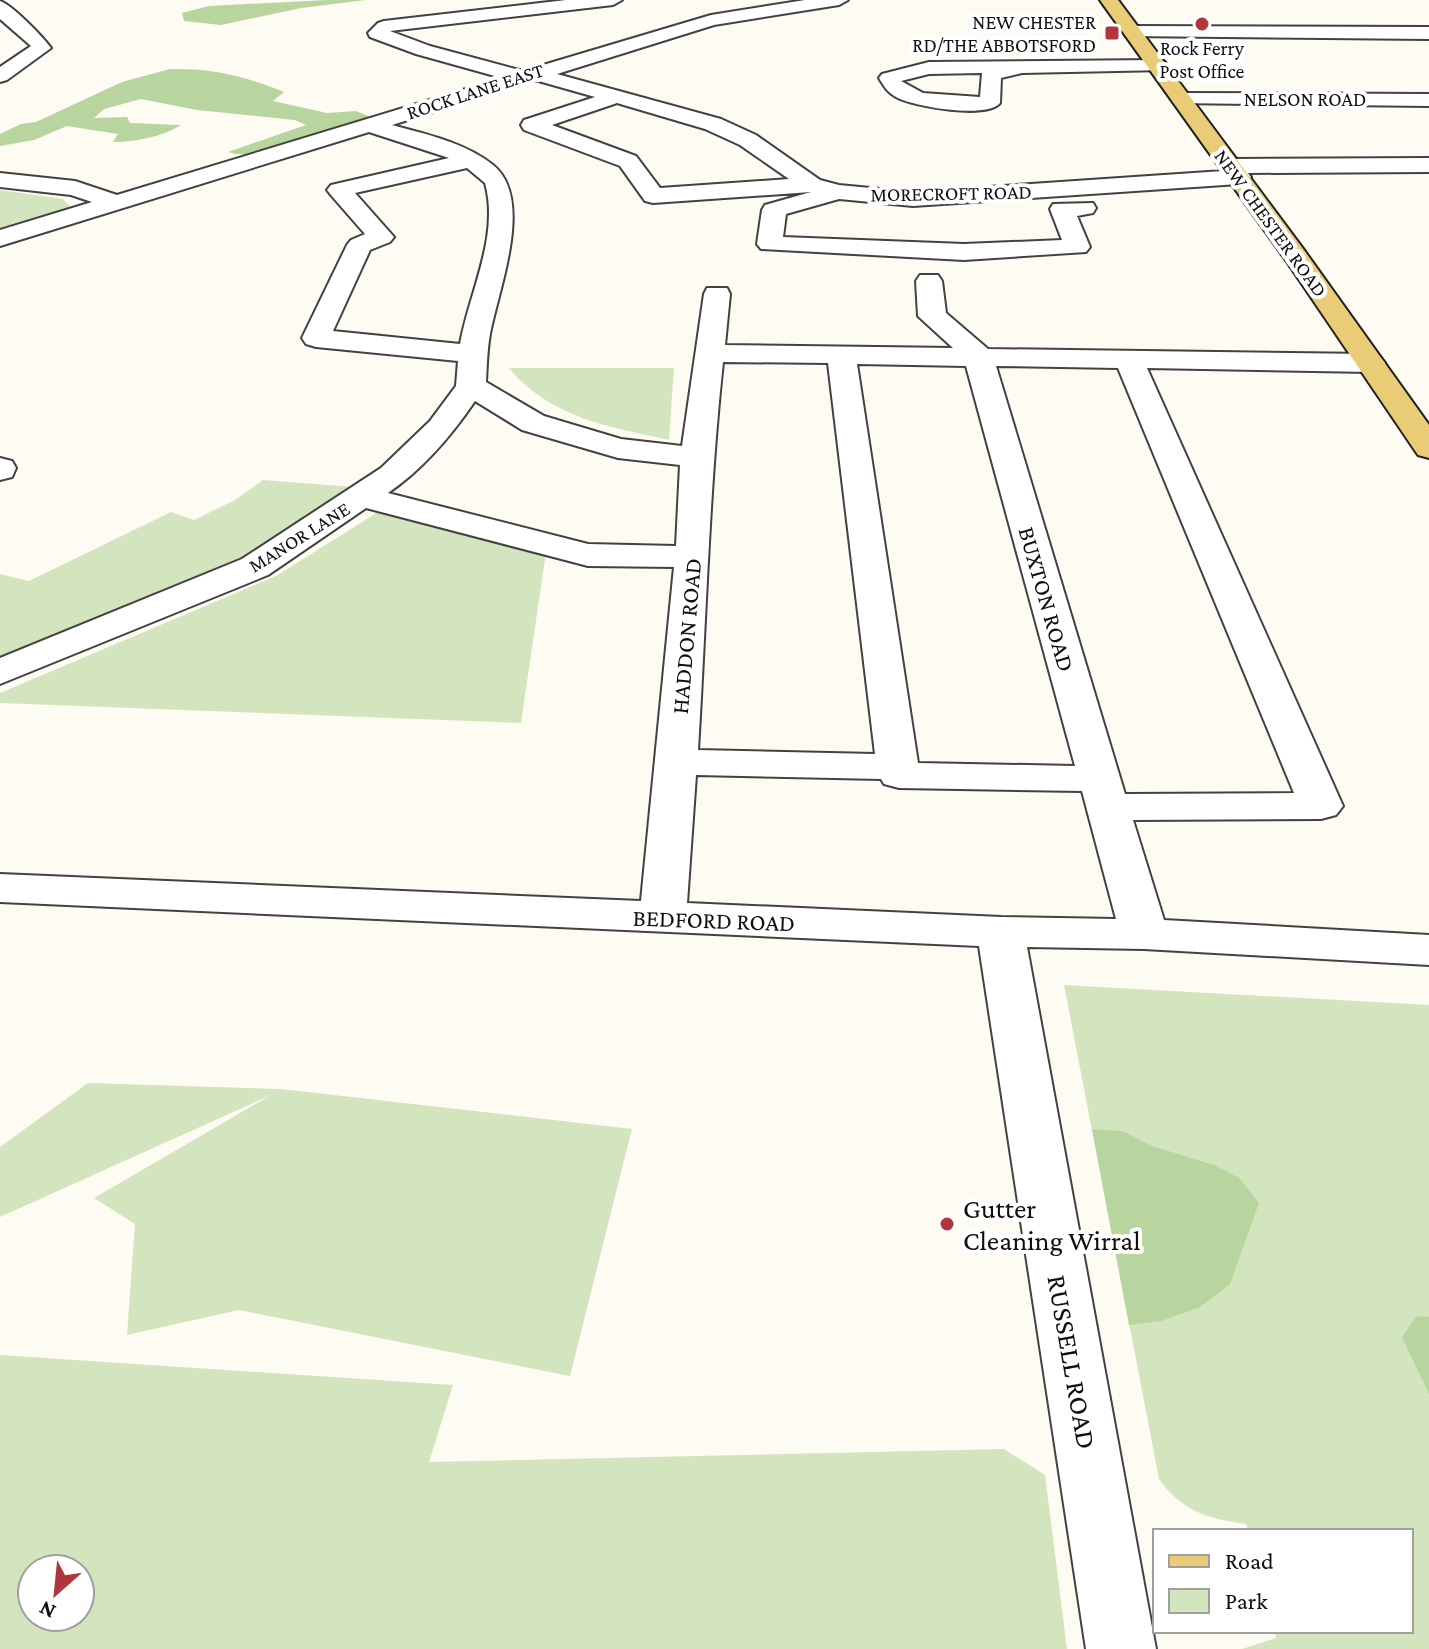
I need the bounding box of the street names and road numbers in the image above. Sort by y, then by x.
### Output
street label: ROCK LANE EAST [404,58,546,124]
street label: NELSON ROAD [1244,88,1366,110]
street label: NEW CHESTER ROAD [1210,145,1332,301]
street label: MORECROFT ROAD [870,181,1032,205]
street label: MANOR LANE [245,497,354,577]
street label: BUXTON ROAD [1013,523,1081,675]
street label: HADDON ROAD [666,557,706,715]
street label: BEDFORD ROAD [632,904,796,936]
street label: RUSSELL ROAD [1041,1273,1103,1451]

